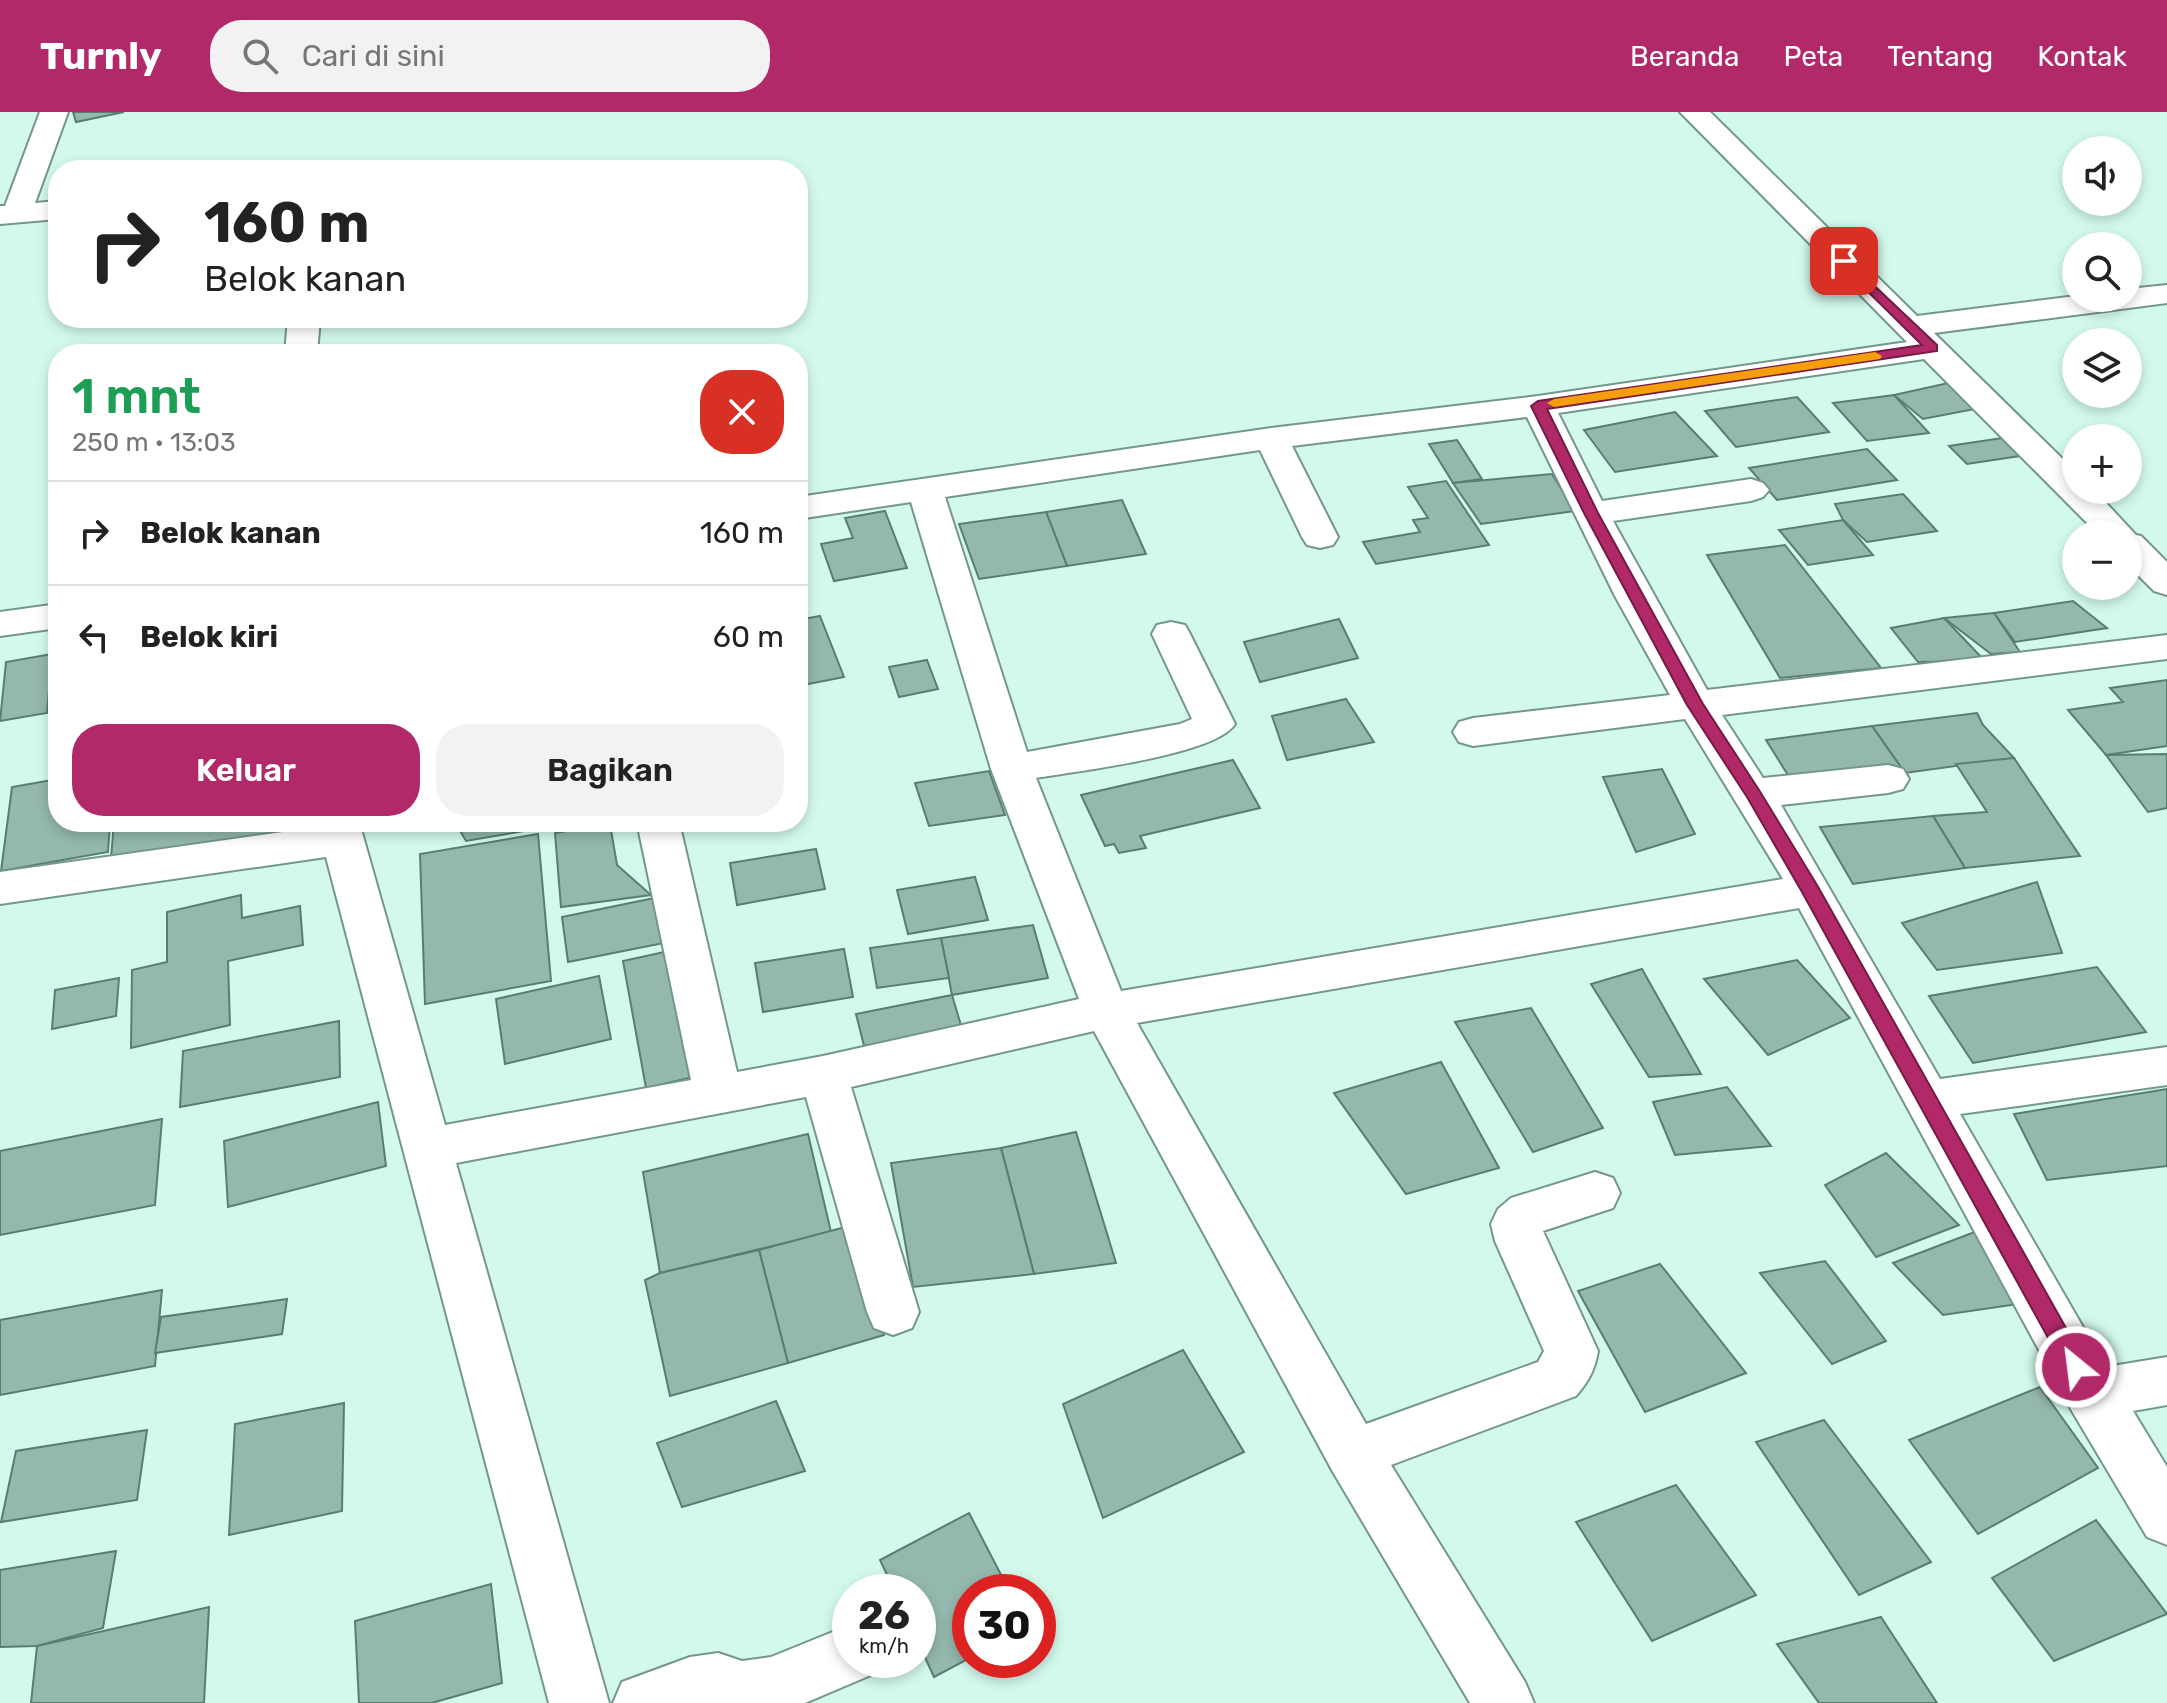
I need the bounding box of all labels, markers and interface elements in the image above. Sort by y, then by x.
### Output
search box [210,20,770,92]
text: Turnly [40,33,162,79]
icon: search [238,34,282,78]
text: Cari di sini [302,38,445,74]
text: Beranda [1630,40,1739,73]
text: Peta [1783,40,1843,73]
text: Tentang [1887,40,1993,73]
text: Kontak [2037,40,2127,73]
map controls [2062,136,2142,600]
button: sound [2062,136,2142,216]
text: 160 m [204,190,370,256]
icon: right [72,192,176,296]
pin [1810,227,1878,295]
button: search [2062,232,2142,312]
icon: arrive [1822,239,1866,283]
text: Belok kanan [204,257,406,300]
button: layers [2062,328,2142,408]
text: 1 mnt [72,368,201,425]
button: close [700,370,784,454]
button: + [2062,424,2142,504]
text: 250 m · 13:03 [72,427,236,458]
icon: right [72,511,116,555]
text: Belok kanan [140,515,321,551]
text: 160 m [700,515,784,551]
button: − [2062,520,2142,600]
icon: left [72,615,116,659]
text: Belok kiri [140,619,278,655]
text: 60 m [713,619,784,655]
button: Keluar [72,724,420,816]
button: Bagikan [436,724,784,816]
position arrow [2034,1325,2118,1409]
speed limit sign: 30 [952,1574,1056,1678]
text: 26 [858,1592,910,1639]
text: km/h [859,1634,909,1658]

